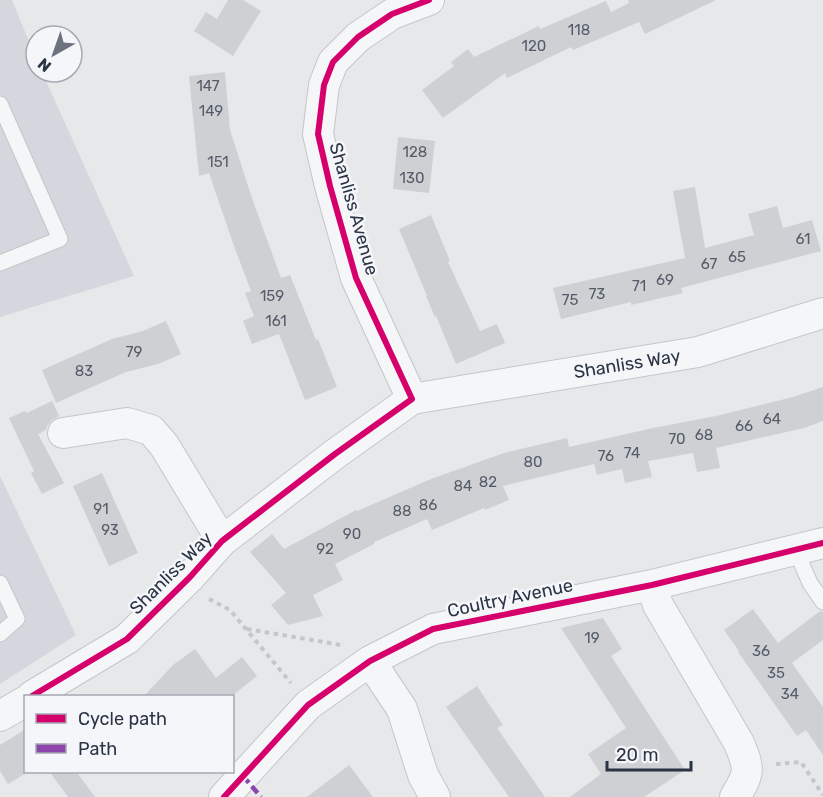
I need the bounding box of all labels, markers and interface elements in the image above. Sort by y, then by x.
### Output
house number: 118 [568,21,590,39]
north arrow [24,24,84,84]
house number: 120 [522,37,546,55]
text: N [34,54,55,76]
house number: 147 [196,77,220,95]
house number: 149 [199,102,223,120]
street label: Shanliss Avenue [325,140,383,278]
house number: 128 [403,143,427,161]
house number: 151 [207,153,229,171]
house number: 130 [400,169,424,187]
house number: 61 [795,230,811,248]
house number: 65 [728,248,746,266]
house number: 67 [701,255,717,273]
house number: 69 [656,271,674,289]
house number: 71 [632,277,646,295]
house number: 73 [589,285,605,303]
house number: 159 [260,287,284,305]
house number: 75 [562,291,578,309]
house number: 161 [265,312,287,330]
house number: 79 [126,343,142,361]
street label: Shanliss Way [572,345,682,383]
house number: 83 [75,362,93,380]
house number: 64 [763,410,781,428]
house number: 66 [735,417,753,435]
house number: 68 [695,426,713,444]
house number: 70 [668,430,686,448]
house number: 74 [624,444,640,462]
house number: 76 [598,447,614,465]
house number: 80 [523,453,543,471]
house number: 82 [479,473,497,491]
house number: 84 [454,477,472,495]
house number: 86 [419,496,437,514]
house number: 91 [93,500,109,518]
house number: 88 [392,502,412,520]
house number: 93 [101,521,119,539]
house number: 90 [343,525,361,543]
street label: Shanliss Way [125,527,217,619]
house number: 92 [316,540,334,558]
street label: Coultry Avenue [445,574,575,622]
house number: 19 [584,629,600,647]
house number: 36 [752,642,770,660]
house number: 35 [767,664,785,682]
house number: 34 [781,685,799,703]
legend [24,695,234,773]
text: Cycle path [78,708,167,730]
scale bar [607,734,691,772]
text: Path [78,738,117,760]
text: 20 m [616,744,658,766]

